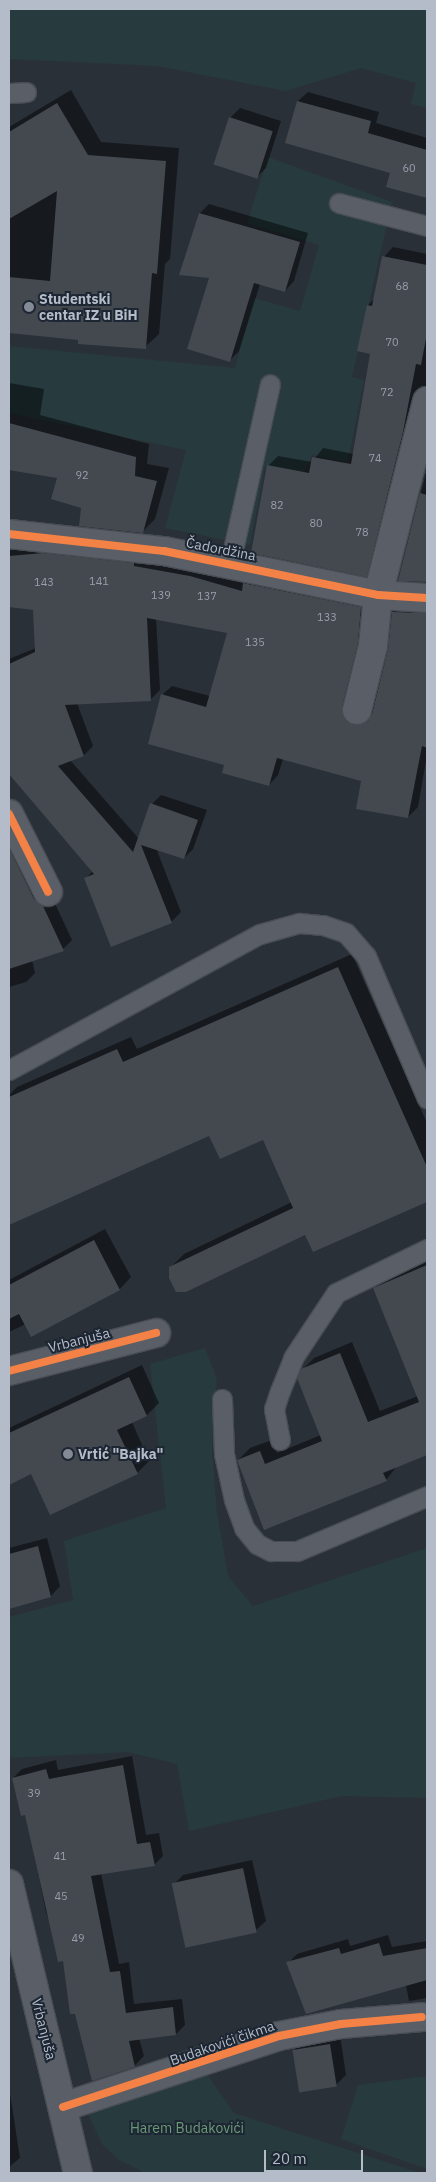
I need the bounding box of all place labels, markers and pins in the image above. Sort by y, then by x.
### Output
place label: Studentski centar IZ u BiH [39,291,138,324]
marker: Studentski centar IZ u BiH [23,301,35,313]
place label: Vrtić "Bajka" [78,1446,163,1462]
marker: Vrtić "Bajka" [62,1448,74,1460]

